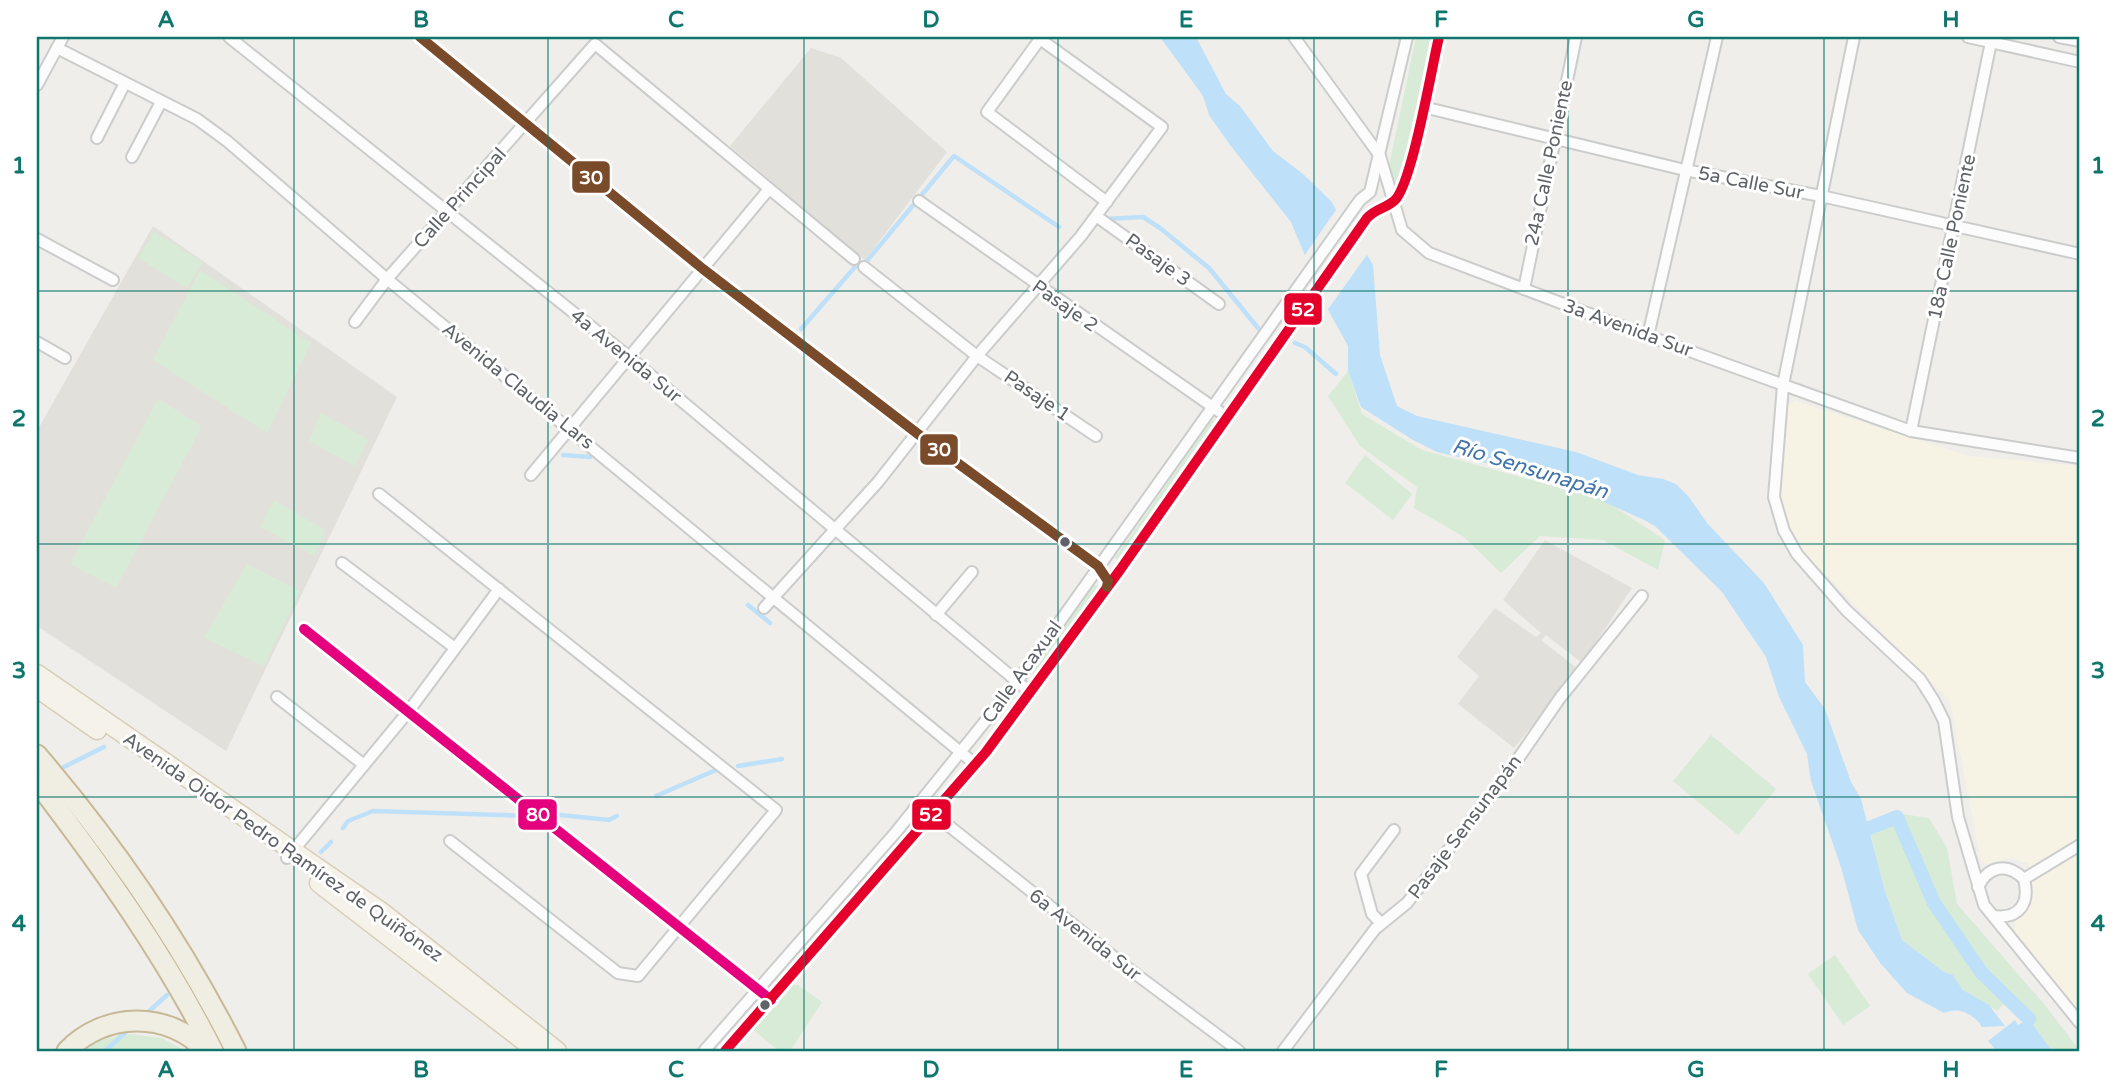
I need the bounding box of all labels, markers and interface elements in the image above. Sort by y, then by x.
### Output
text: A [157,6,175,34]
text: B [413,6,429,34]
text: C [668,6,684,34]
text: D [922,6,940,34]
text: E [1179,6,1193,34]
text: F [1434,6,1448,34]
text: G [1687,6,1705,34]
text: H [1942,6,1960,34]
street label: 24a Calle Poniente [1521,78,1577,248]
street label: Calle Principal [409,143,511,253]
text: 1 [12,152,26,180]
street label: 18a Calle Poniente [1924,152,1980,322]
text: 1 [2091,152,2105,180]
line badge: 30 [571,160,611,194]
street label: 5a Calle Sur [1696,162,1806,204]
text: 30 [579,167,603,189]
street label: Pasaje 3 [1121,229,1195,291]
street label: Pasaje 2 [1028,275,1102,337]
line badge: 52 [1283,292,1323,326]
street label: 3a Avenida Sur [1560,294,1696,362]
text: 52 [1291,299,1315,321]
street label: 4a Avenida Sur [566,305,686,408]
street label: Avenida Claudia Lars [438,318,598,454]
street label: Pasaje 1 [1000,366,1074,426]
text: 2 [12,405,26,433]
text: 2 [2091,405,2105,433]
line badge: 30 [919,433,959,466]
water label: Río Sensunapán [1449,433,1612,505]
text: 30 [927,439,951,461]
unlabelled marker [1058,535,1072,549]
street label: Calle Acaxual [978,617,1066,727]
text: 3 [12,657,26,685]
text: 3 [2091,657,2105,685]
street label: Avenida Oidor Pedro Ramírez de Quiñónez [119,728,447,966]
street label: Pasaje Sensunapán [1404,751,1526,903]
line badge: 80 [517,798,558,831]
line badge: 52 [911,798,952,831]
text: 80 [526,804,550,826]
text: 52 [919,804,943,826]
street label: 6a Avenida Sur [1025,884,1146,986]
text: 4 [12,910,27,938]
text: 4 [2091,910,2106,938]
unlabelled marker [758,998,772,1012]
text: A [157,1056,175,1084]
text: B [413,1056,429,1084]
text: C [668,1056,684,1084]
text: D [922,1056,940,1084]
text: E [1179,1056,1193,1084]
text: F [1434,1056,1448,1084]
text: G [1687,1056,1705,1084]
text: H [1942,1056,1960,1084]

